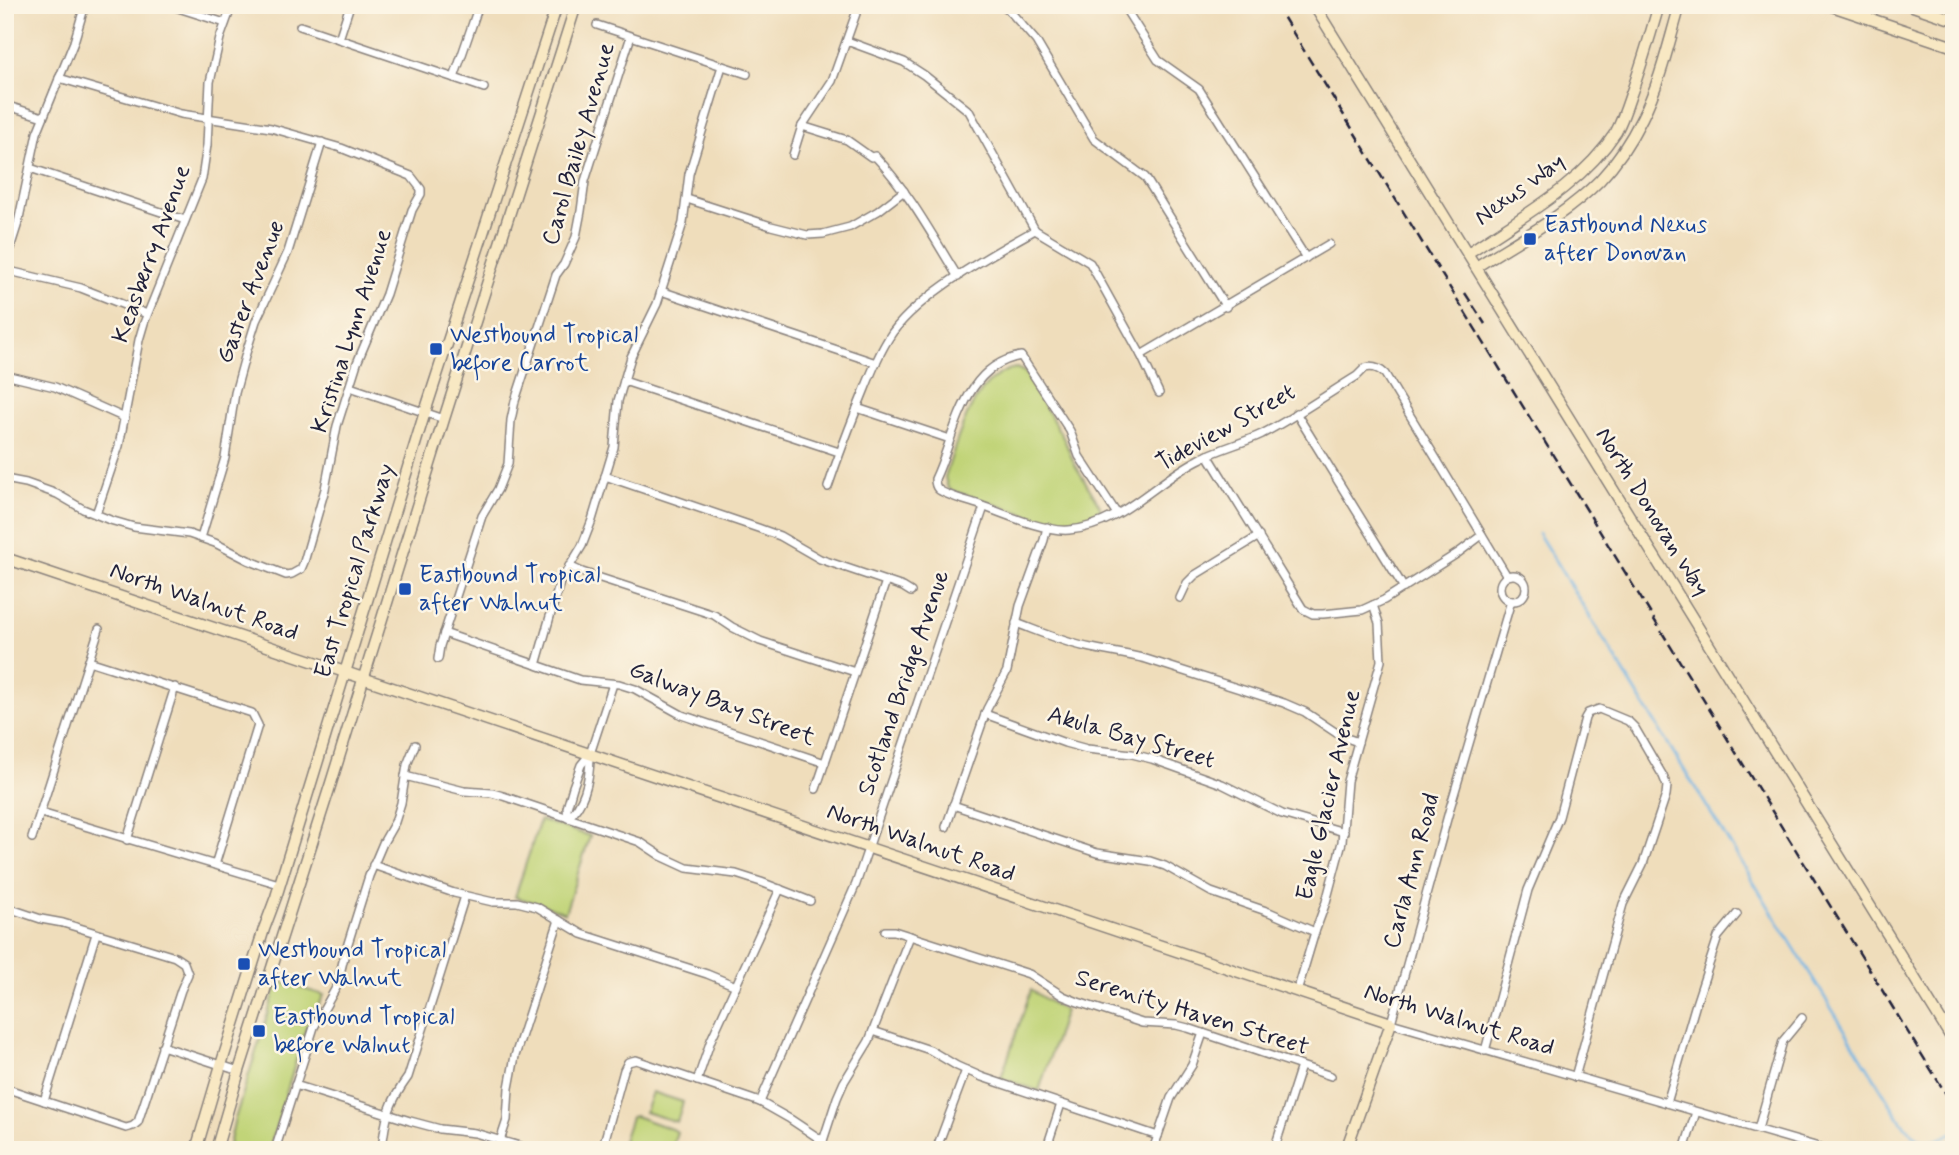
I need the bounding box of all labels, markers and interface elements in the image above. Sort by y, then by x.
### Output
street label: Carol Bailey Avenue [535,39,623,249]
street label: Nexus Way [1469,147,1571,233]
street label: Keasberry Avenue [105,161,199,347]
place label: Eastbound Nexus after Donovan [1544,210,1707,269]
street label: Gaster Avenue [210,216,292,368]
street label: Kristina Lynn Avenue [304,225,400,437]
marker: Eastbound Nexus after Donovan [1522,231,1538,247]
place label: Westbound Tropical before Carrot [450,320,638,381]
marker: Westbound Tropical before Carrot [428,341,444,357]
street label: Tideview Street [1151,377,1301,479]
street label: North Donovan Way [1588,422,1716,602]
street label: East Tropical Parkway [308,460,402,682]
street label: North Walnut Road [106,555,302,649]
place label: Eastbound Tropical after Walnut [419,560,600,619]
street label: Scotland Bridge Avenue [851,566,957,800]
marker: Eastbound Tropical after Walnut [397,581,413,597]
street label: Galway Bay Street [625,654,819,754]
street label: Eagle Glacier Avenue [1290,686,1368,903]
street label: Akula Bay Street [1044,699,1218,777]
street label: Carla Ann Road [1376,790,1448,952]
street label: North Walnut Road [823,796,1019,890]
place label: Westbound Tropical after Walnut [258,935,446,994]
marker: Westbound Tropical after Walnut [236,956,252,972]
street label: Serenity Haven Street [1071,963,1313,1063]
street label: North Walnut Road [1360,976,1558,1064]
place label: Eastbound Tropical before Walnut [273,1002,454,1063]
marker: Eastbound Tropical before Walnut [251,1023,267,1039]

